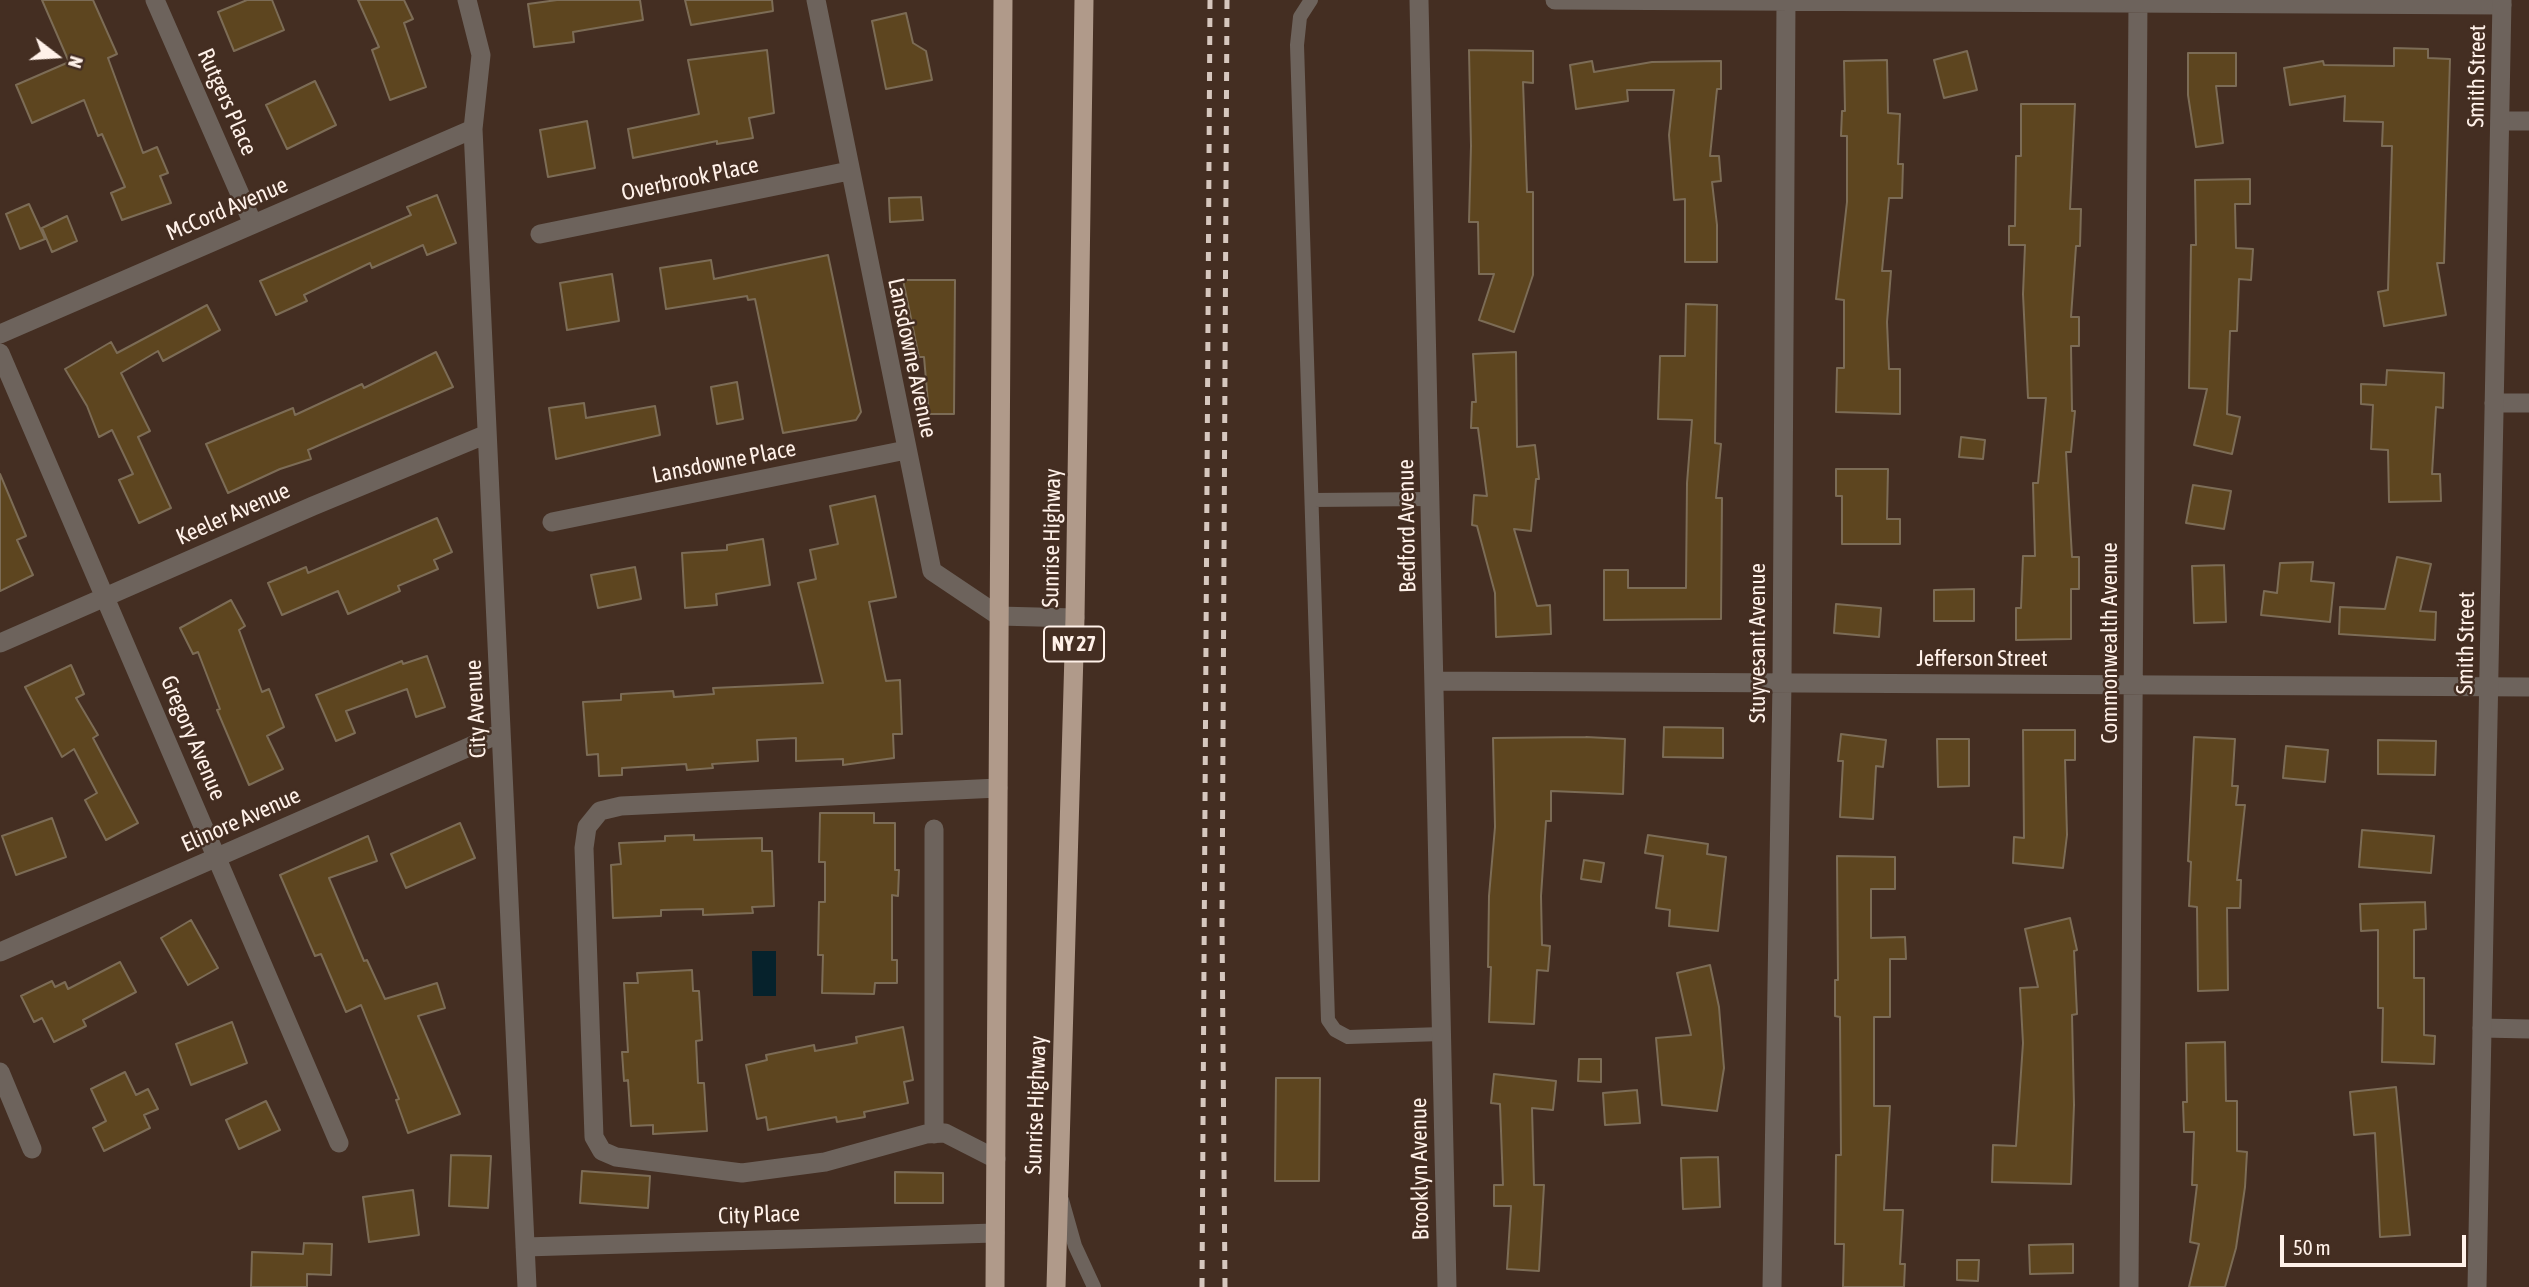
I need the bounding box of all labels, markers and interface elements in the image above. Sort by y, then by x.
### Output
north arrow [21,21,91,91]
street label: Smith Street [2462,24,2492,128]
street label: Rutgers Place [191,44,263,160]
text: N [64,54,88,71]
street label: Overbrook Place [619,151,761,207]
street label: McCord Avenue [162,171,292,247]
street label: Lansdowne Avenue [882,276,942,440]
street label: Lansdowne Place [650,435,798,489]
street label: Bedford Avenue [1392,459,1422,593]
street label: Sunrise Highway [1037,468,1067,608]
street label: Keeler Avenue [172,477,294,551]
street label: Commonwealth Avenue [2096,542,2124,744]
street label: Stuyvesant Avenue [1744,563,1772,723]
street label: Smith Street [2451,591,2481,695]
road number: NY 27 [1044,626,1104,662]
street label: Jefferson Street [1916,645,2048,673]
street label: City Avenue [460,659,492,759]
street label: Gregory Avenue [154,672,232,804]
street label: Elinore Avenue [177,782,305,858]
street label: Sunrise Highway [1020,1035,1052,1175]
street label: Brooklyn Avenue [1405,1097,1435,1241]
street label: City Place [718,1200,800,1230]
scale bar [2284,1220,2470,1264]
text: 50 m [2293,1235,2331,1259]

